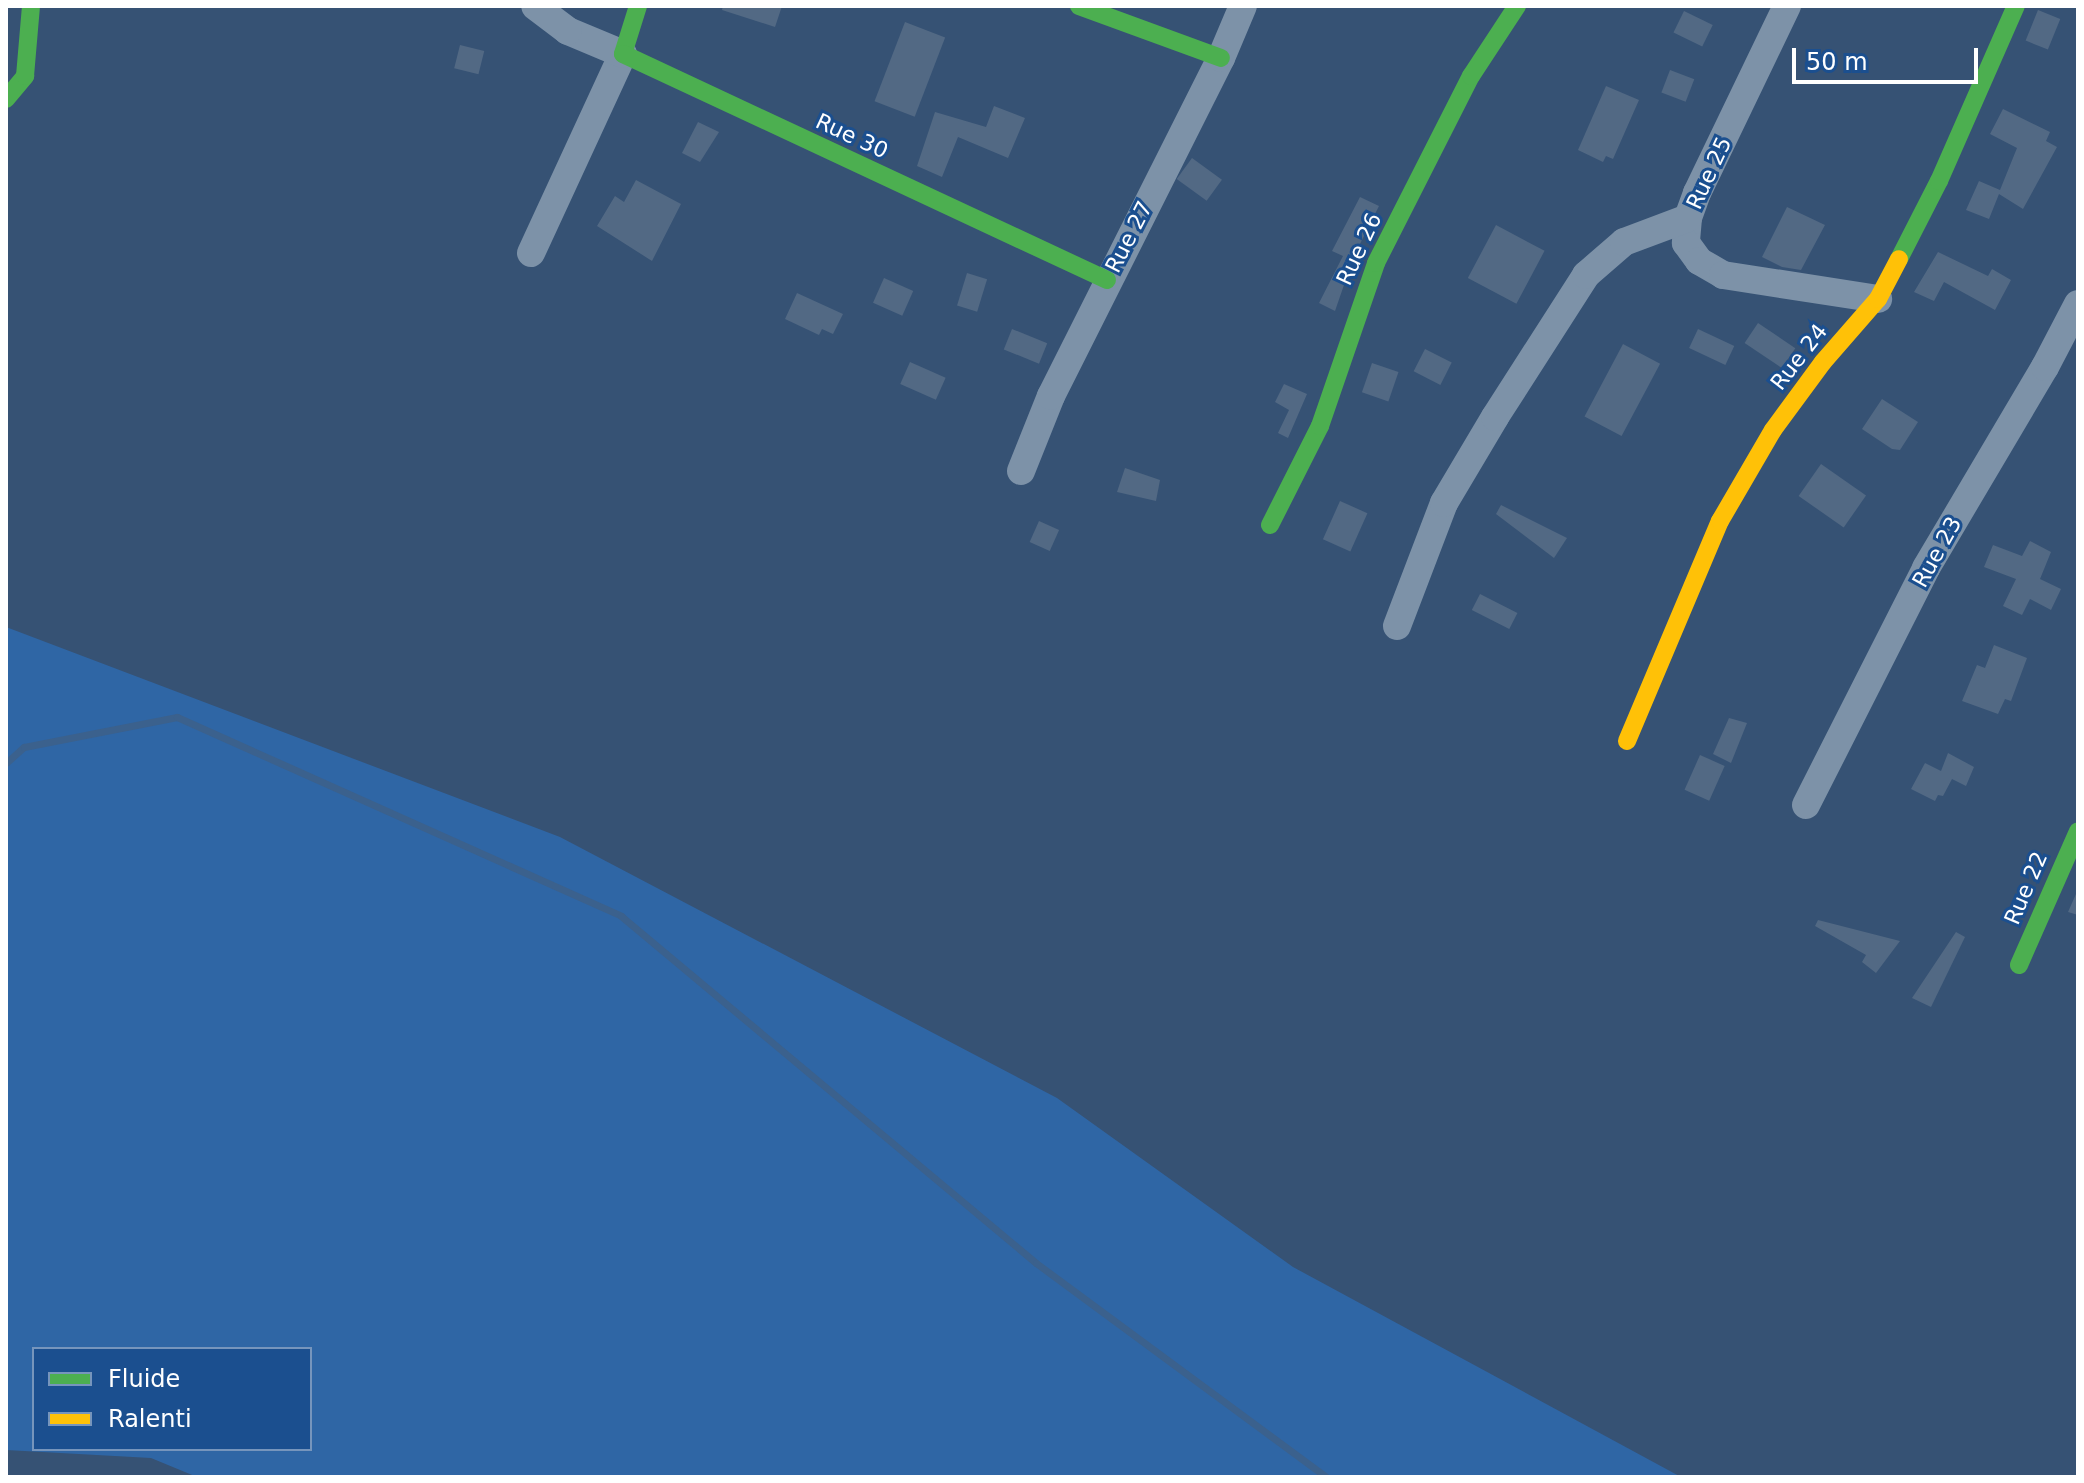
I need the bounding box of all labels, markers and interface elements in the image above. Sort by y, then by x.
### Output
scale bar [1796,32,1982,82]
text: 50 m [1806,48,1868,76]
street label: Rue 30 [812,108,892,164]
street label: Rue 25 [1681,133,1737,213]
street label: Rue 27 [1100,197,1158,277]
street label: Rue 26 [1331,209,1387,289]
street label: Rue 24 [1765,319,1833,395]
street label: Rue 23 [1907,512,1967,592]
street label: Rue 22 [1999,848,2053,928]
legend [32,1347,312,1451]
text: Fluide [108,1365,180,1393]
text: Ralenti [108,1405,192,1433]

